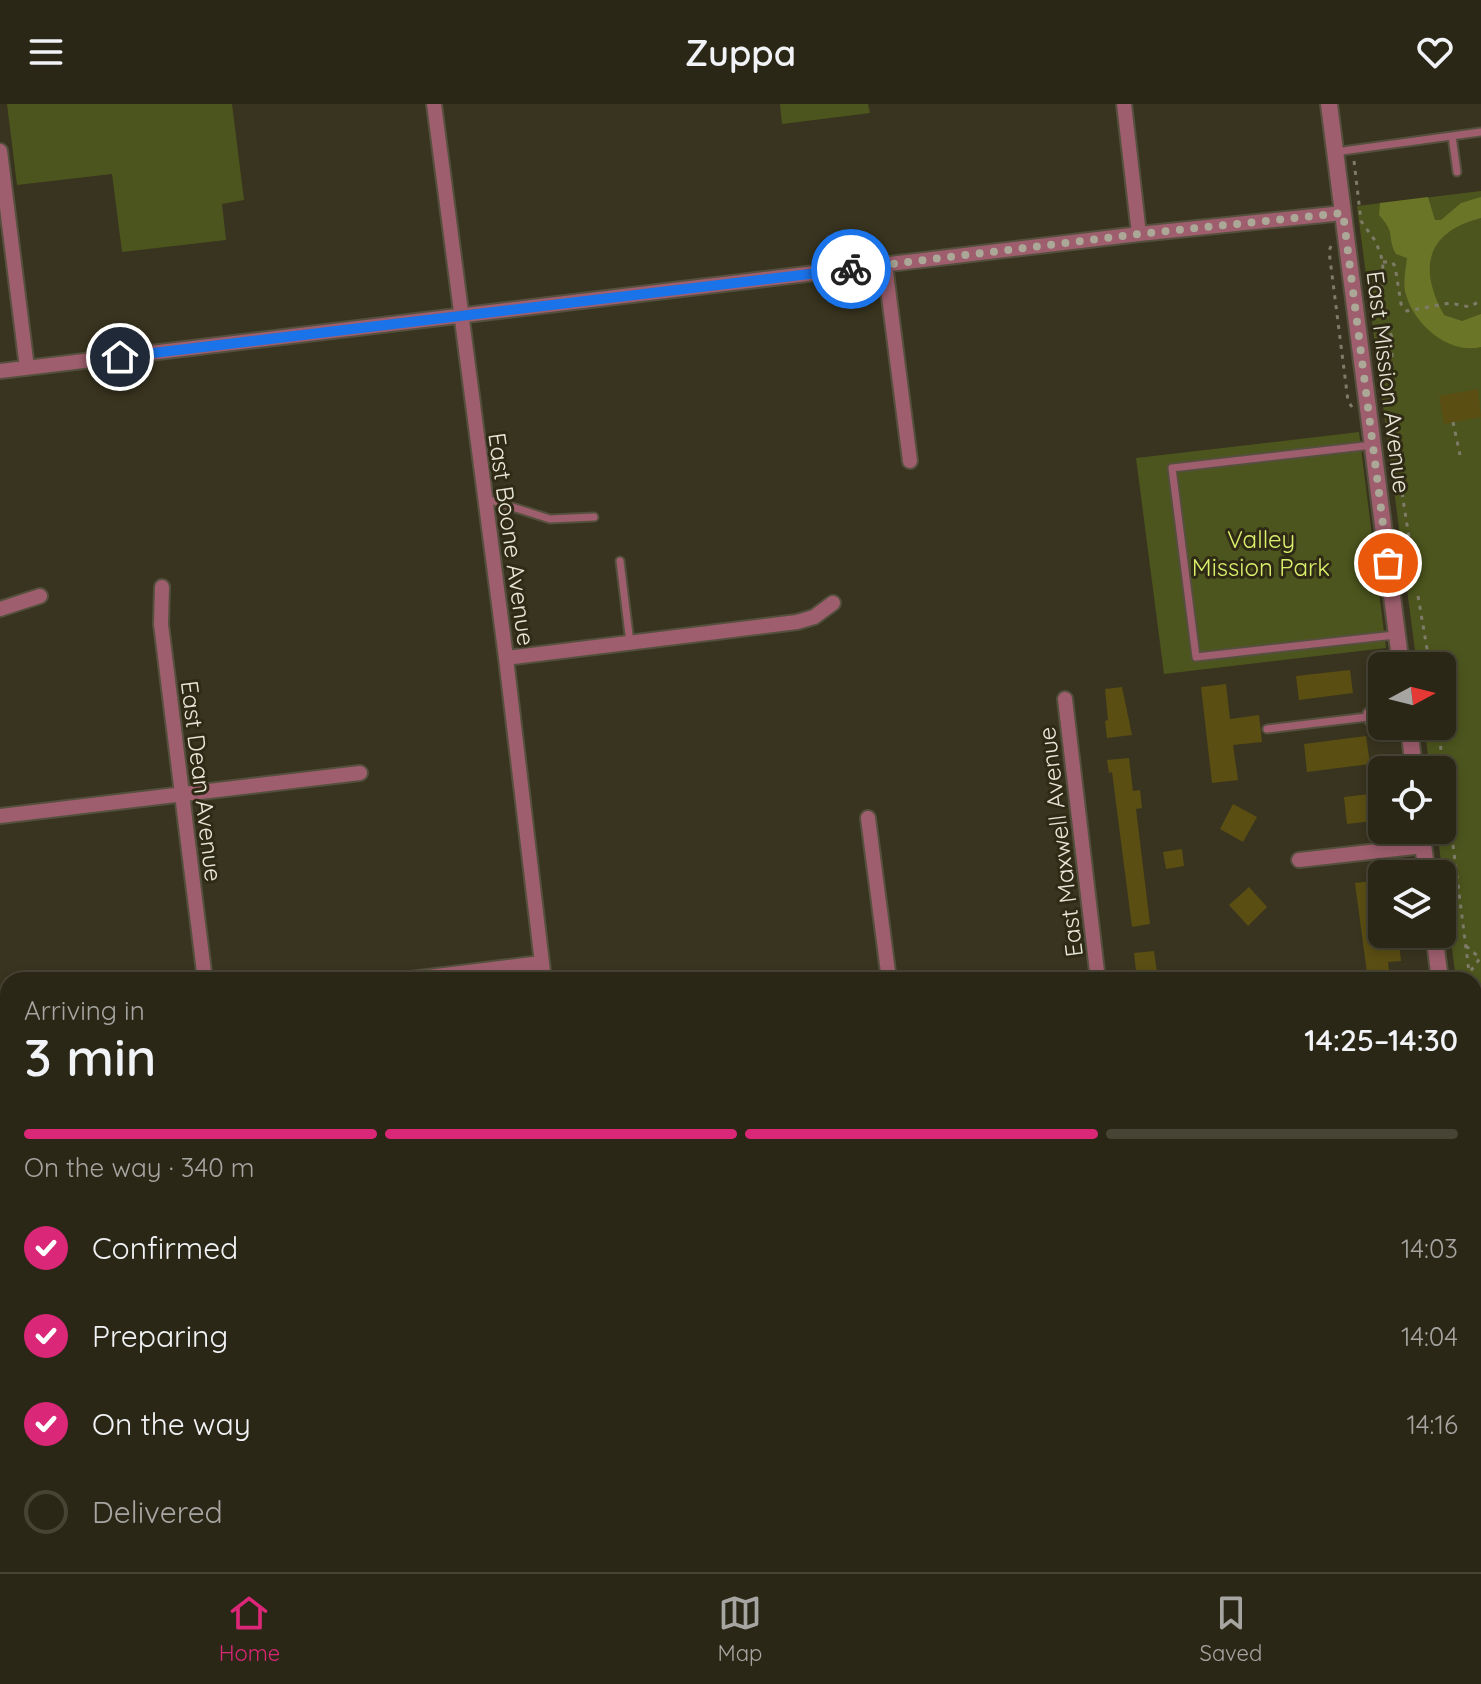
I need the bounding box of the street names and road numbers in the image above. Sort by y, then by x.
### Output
street label: East Mission Avenue [1360,269,1418,495]
street label: East Boone Avenue [482,431,542,647]
street label: East Dean Avenue [175,679,229,883]
street label: East Maxwell Avenue [1031,725,1089,959]

